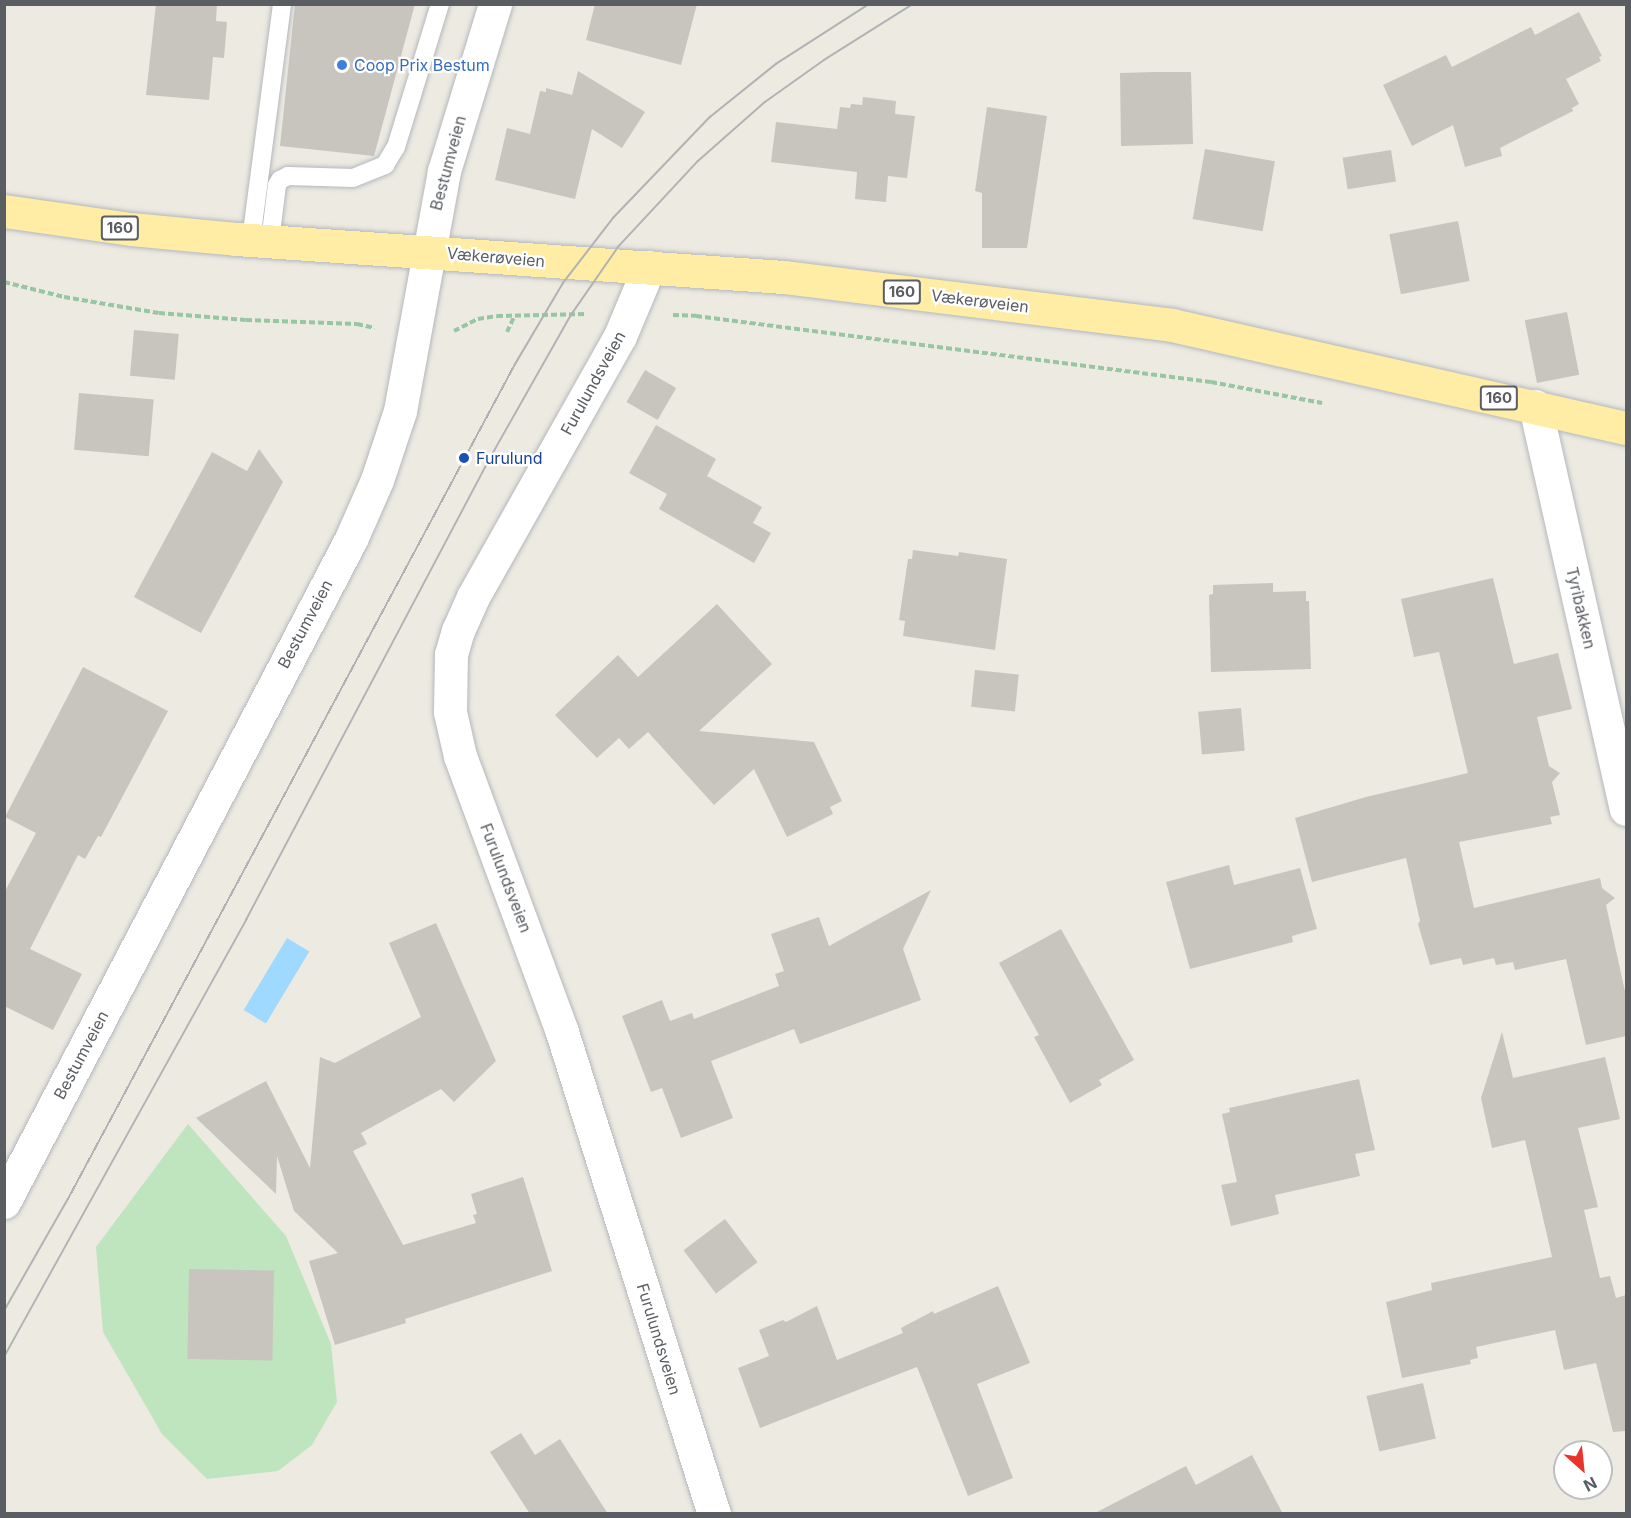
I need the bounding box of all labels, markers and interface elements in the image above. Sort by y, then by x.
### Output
place label: Coop Prix Bestum [354,55,490,75]
marker: Coop Prix Bestum [335,58,349,72]
street label: Bestumveien [426,113,470,213]
road number: 160 [100,216,140,240]
street label: Vækerøveien [446,243,546,271]
road number: 160 [882,280,922,304]
street label: Vækerøveien [930,285,1030,317]
street label: Furulundsveien [557,328,629,438]
road number: 160 [1480,386,1518,410]
place label: Furulund [476,448,542,468]
marker: Furulund [457,451,471,465]
street label: Tyribakken [1562,565,1600,651]
street label: Bestumveien [274,577,336,671]
street label: Furulundsveien [476,821,536,935]
street label: Bestumveien [50,1008,112,1102]
street label: Furulundsveien [633,1281,685,1397]
north arrow [1553,1440,1613,1500]
text: N [1580,1473,1600,1496]

